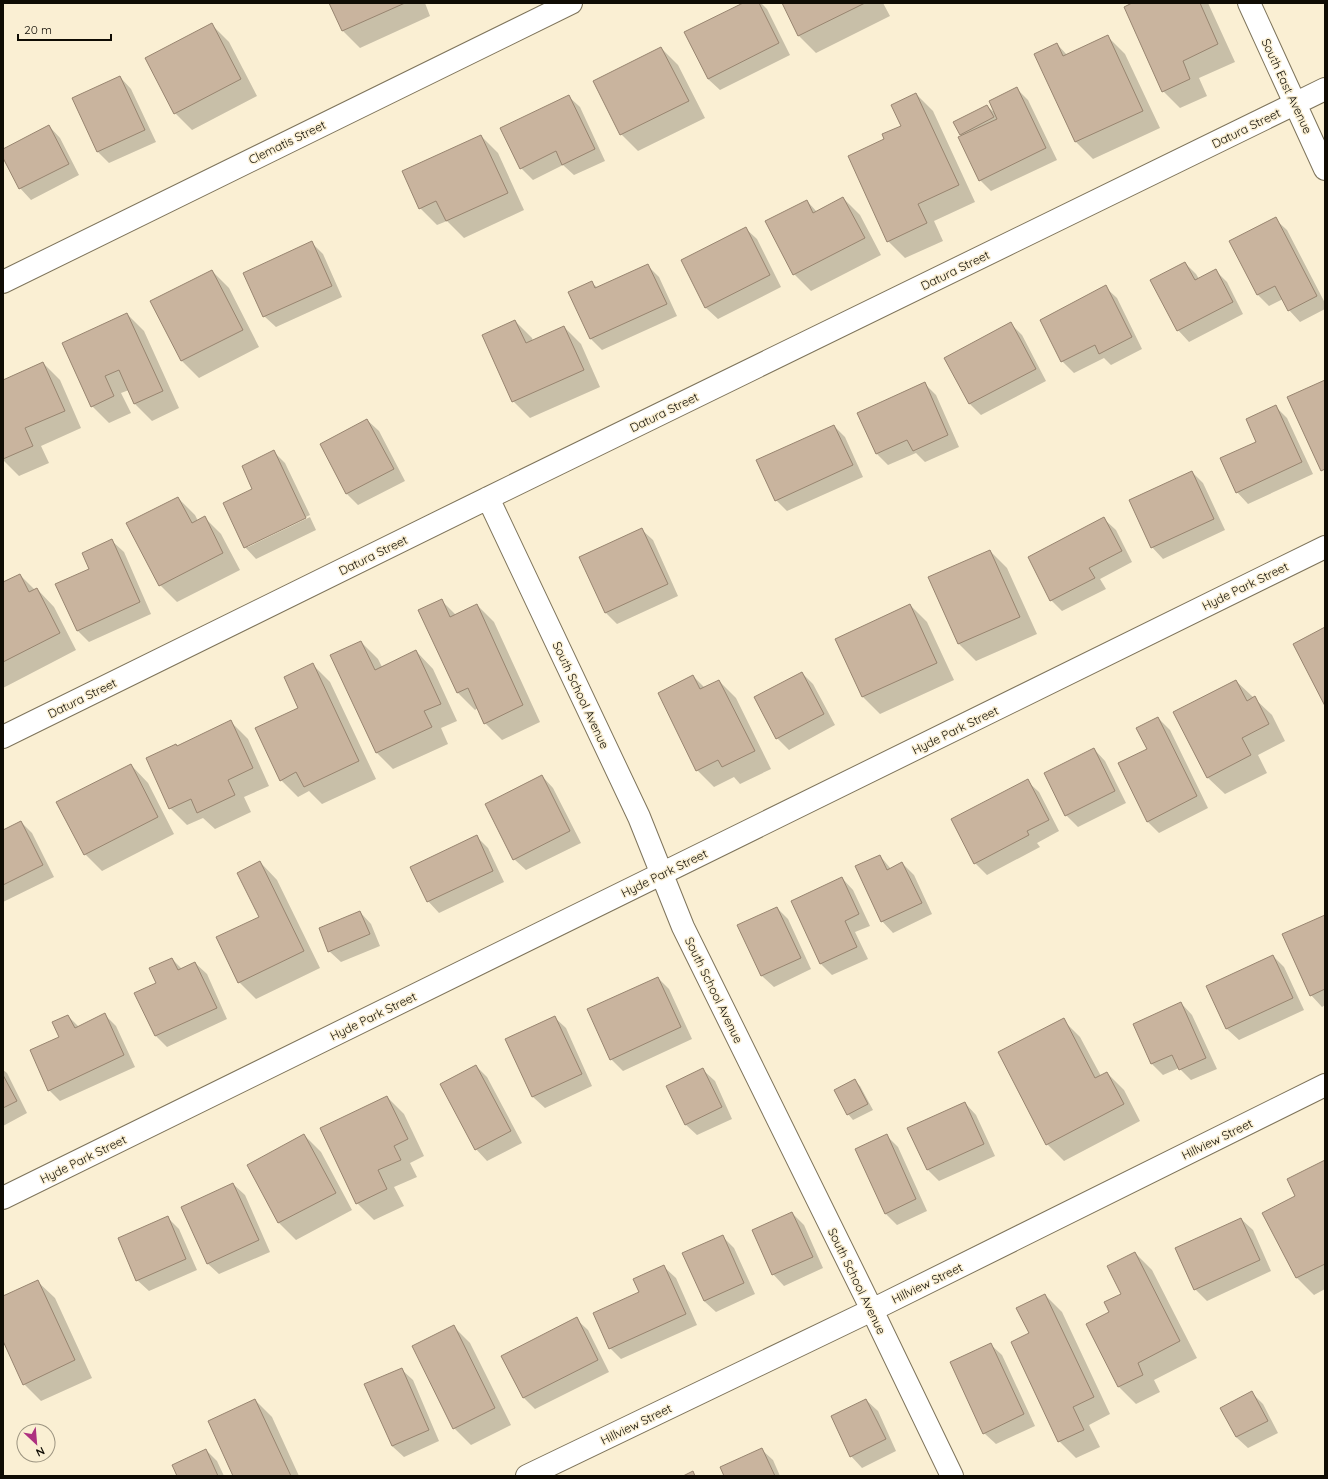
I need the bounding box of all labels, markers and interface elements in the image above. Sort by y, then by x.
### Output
scale bar [18,16,111,42]
text: 20 m [24,22,52,37]
street label: South East Avenue [1258,36,1316,136]
street label: Datura Street [1209,105,1283,151]
street label: Clematis Street [246,117,328,167]
street label: Datura Street [918,247,992,293]
street label: Datura Street [627,389,701,435]
street label: Datura Street [336,532,410,578]
street label: Hyde Park Street [1199,559,1291,613]
street label: South School Avenue [550,639,612,751]
street label: Datura Street [45,675,119,721]
street label: Hyde Park Street [909,703,1001,757]
street label: Hyde Park Street [618,846,710,900]
street label: South School Avenue [682,934,746,1046]
street label: Hyde Park Street [327,989,419,1043]
street label: Hillview Street [1179,1115,1255,1163]
street label: Hyde Park Street [37,1132,129,1186]
street label: South School Avenue [825,1225,889,1337]
street label: Hillview Street [889,1259,965,1307]
street label: Hillview Street [598,1400,674,1448]
north arrow [16,1423,56,1463]
text: N [34,1444,47,1460]

